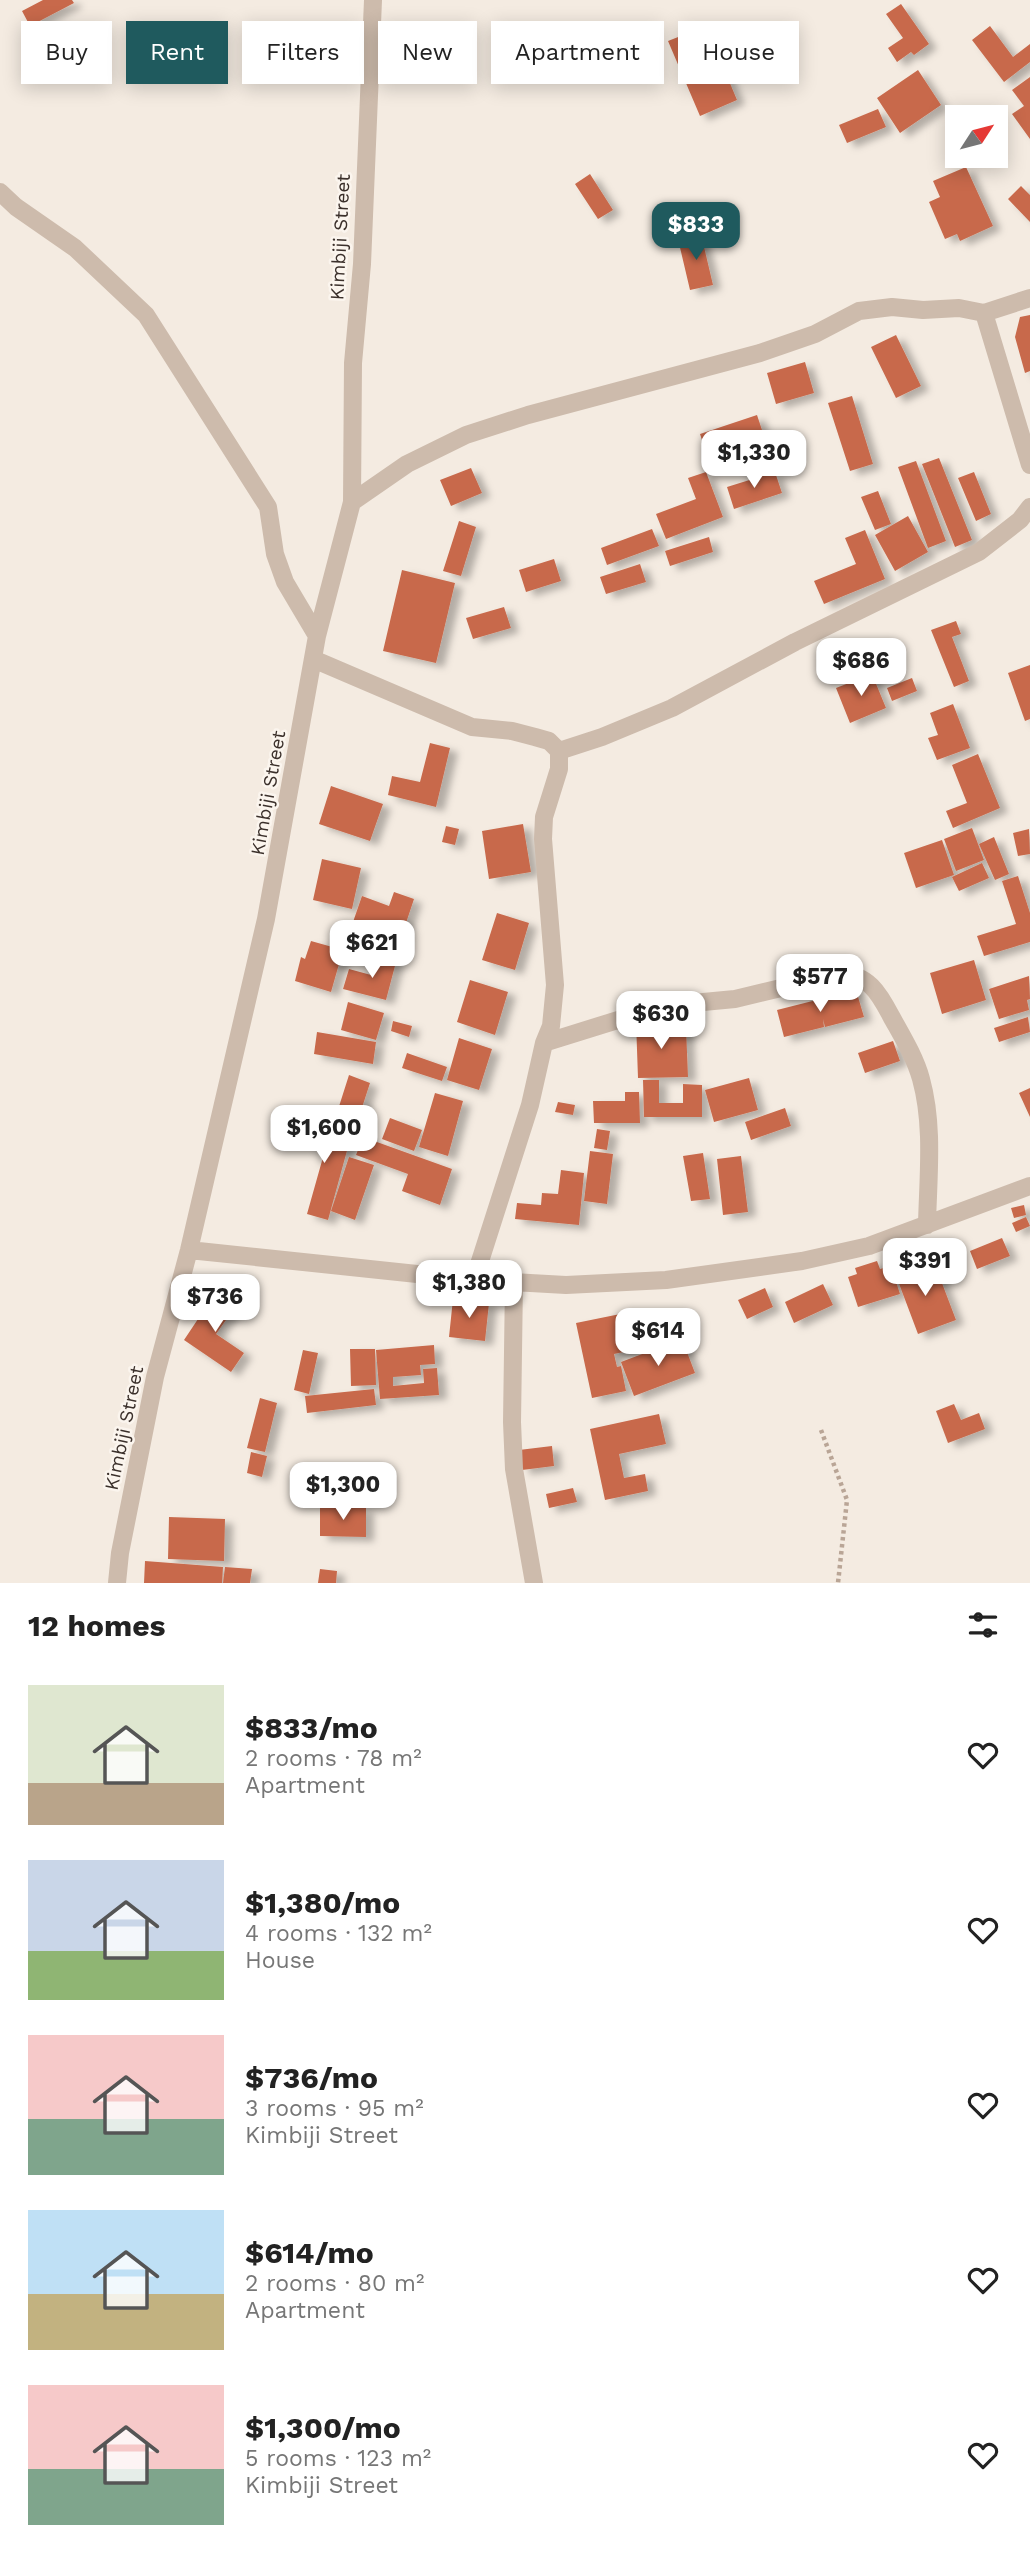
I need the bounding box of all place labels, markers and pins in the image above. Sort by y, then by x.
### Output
pin: $833 [655,202,737,262]
pin: $1,330 [697,430,811,490]
pin: $686 [820,638,902,698]
pin: $621 [331,920,413,980]
pin: $577 [779,954,861,1014]
pin: $630 [620,992,702,1051]
pin: $1,600 [267,1106,381,1165]
pin: $391 [884,1238,966,1298]
pin: $1,380 [412,1260,526,1320]
pin: $736 [174,1274,256,1334]
pin: $614 [617,1308,699,1368]
pin: $1,300 [286,1462,400,1522]

